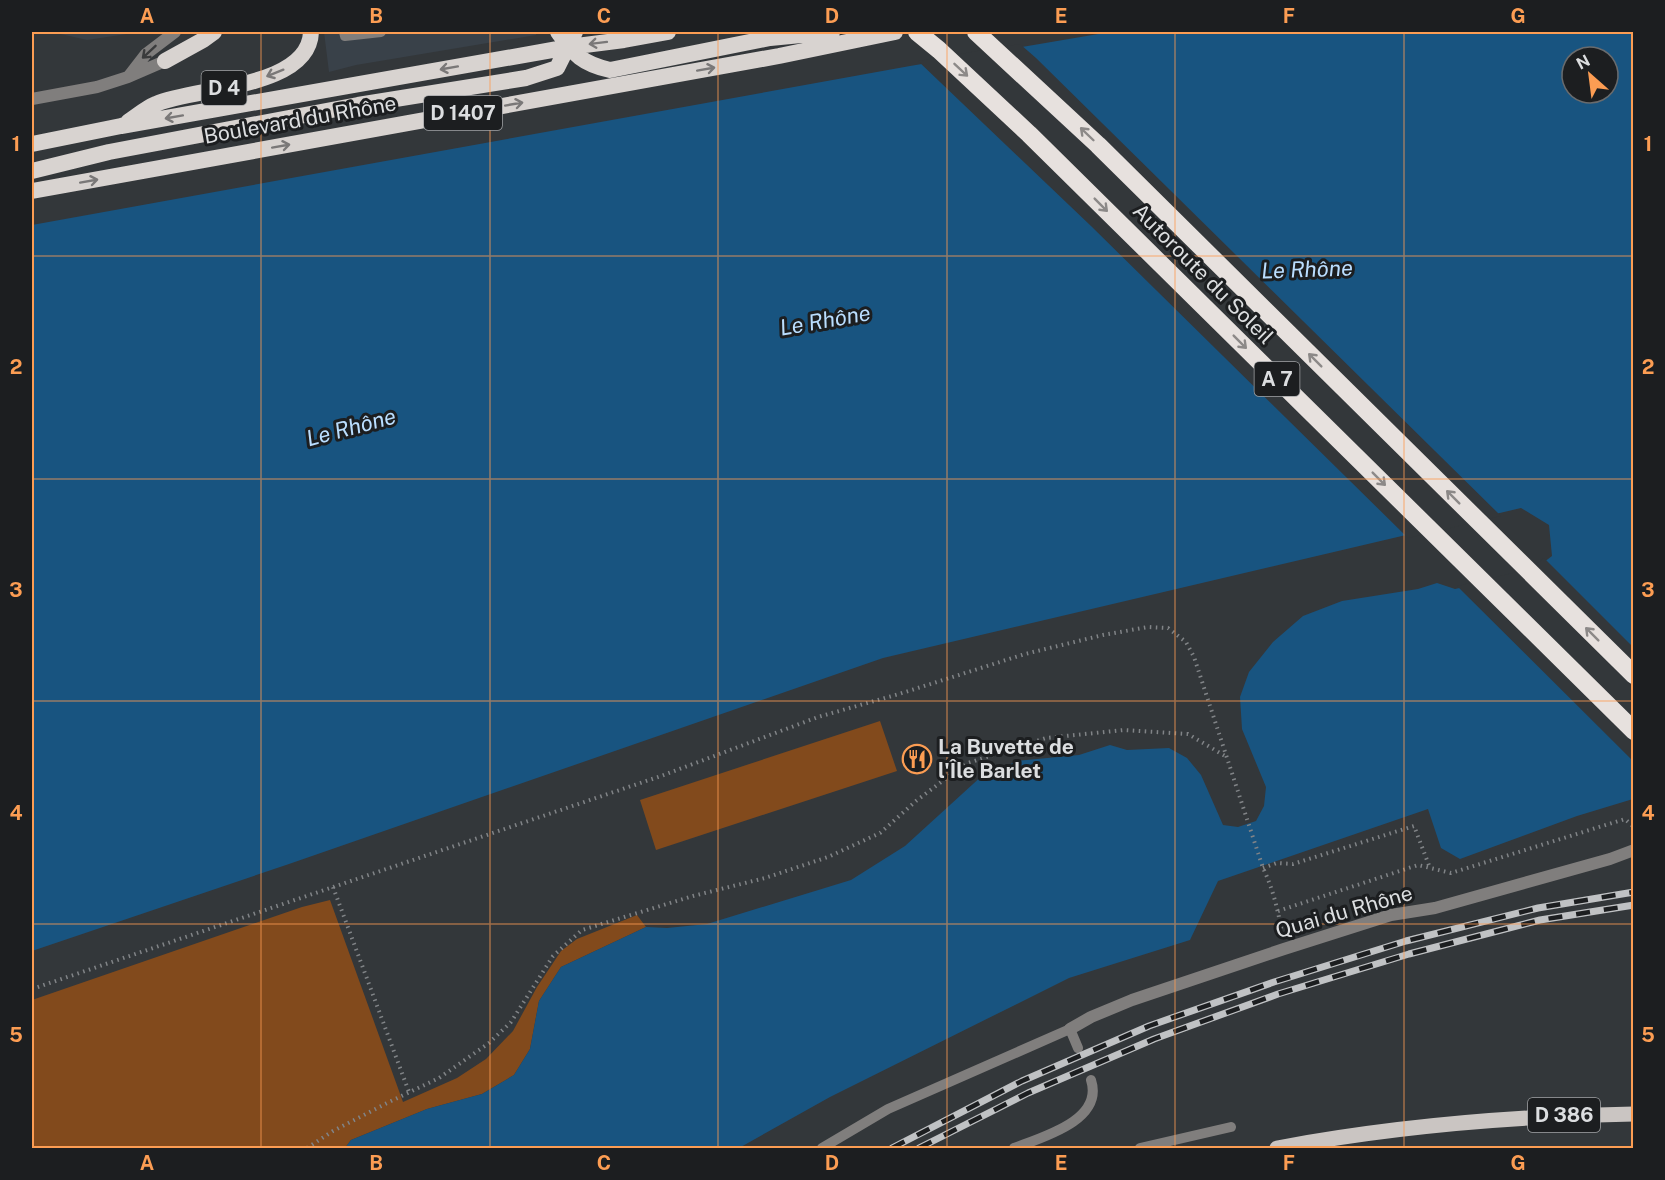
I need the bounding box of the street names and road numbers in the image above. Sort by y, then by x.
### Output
road number: D 4 [202,71,246,105]
street label: Boulevard du Rhône [202,90,398,149]
road number: D 1407 [424,96,502,130]
street label: Autoroute du Soleil [1128,198,1279,349]
road number: A 7 [1254,362,1300,396]
street label: Quai du Rhône [1272,880,1415,943]
road number: D 386 [1528,1098,1600,1132]

